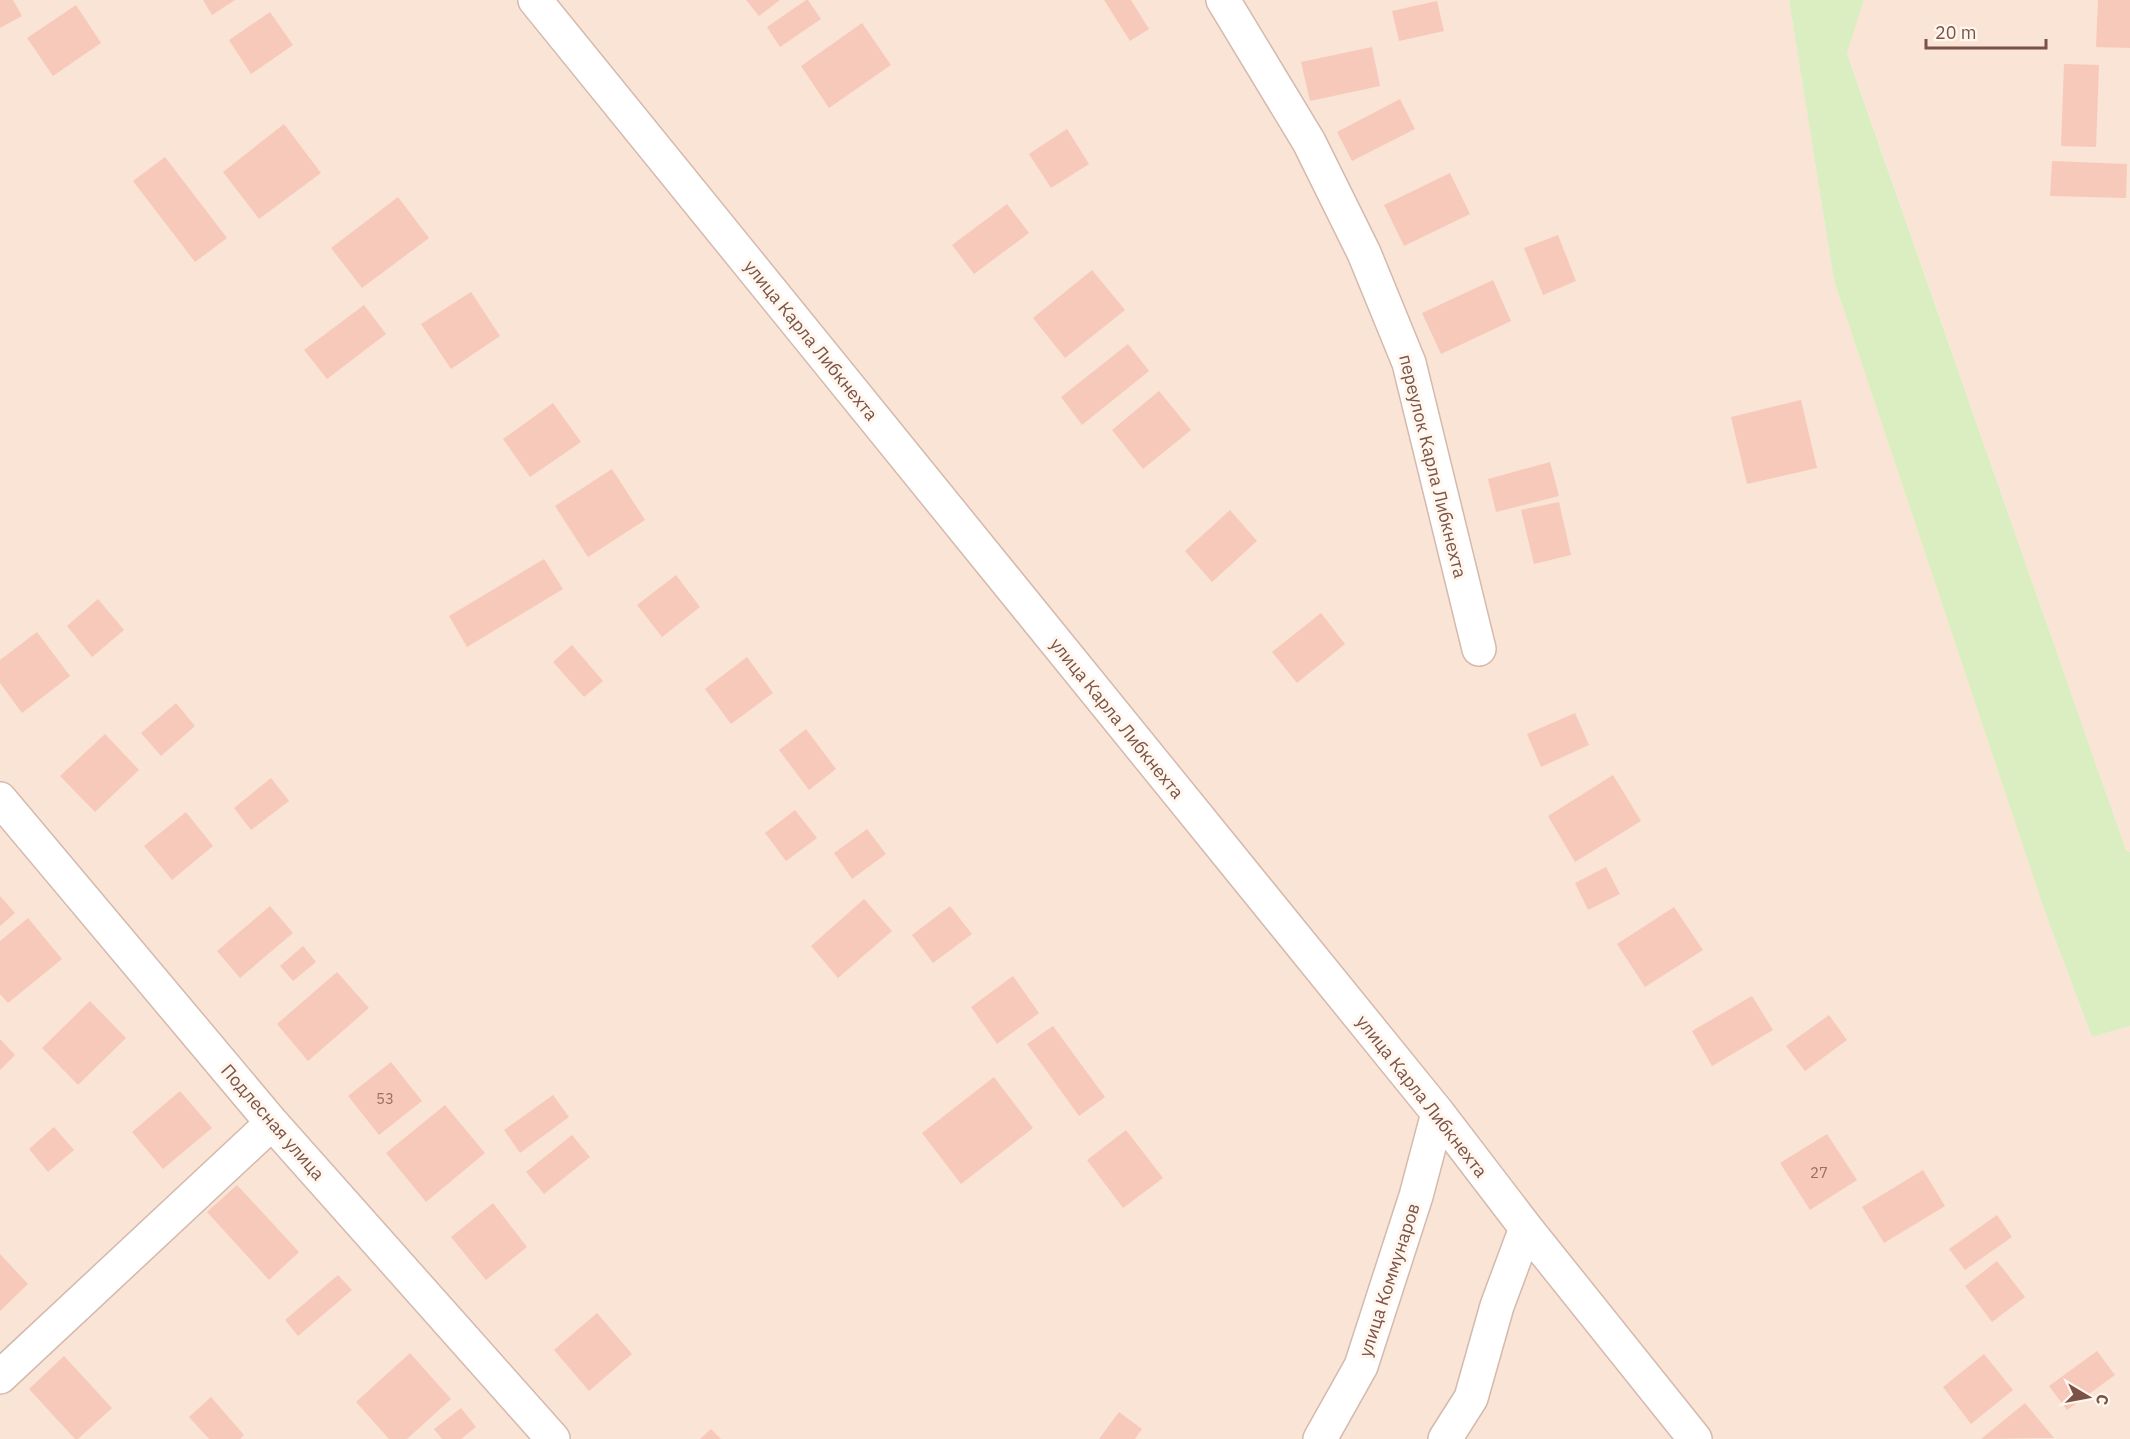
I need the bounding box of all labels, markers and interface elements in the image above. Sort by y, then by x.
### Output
scale bar [1926,12,2046,50]
text: 20 m [1935,21,1977,44]
street label: улица Карла Либкнехта [739,255,883,425]
street label: переулок Карла Либкнехта [1394,352,1472,581]
street label: улица Карла Либкнехта [1045,633,1189,803]
street label: улица Карла Либкнехта [1351,1010,1493,1182]
street label: Подлесная улица [216,1059,330,1185]
house number: 53 [376,1089,394,1108]
house number: 27 [1810,1163,1828,1182]
street label: улица Коммунаров [1353,1200,1425,1360]
north arrow [2058,1367,2118,1427]
text: С [2092,1393,2114,1406]

